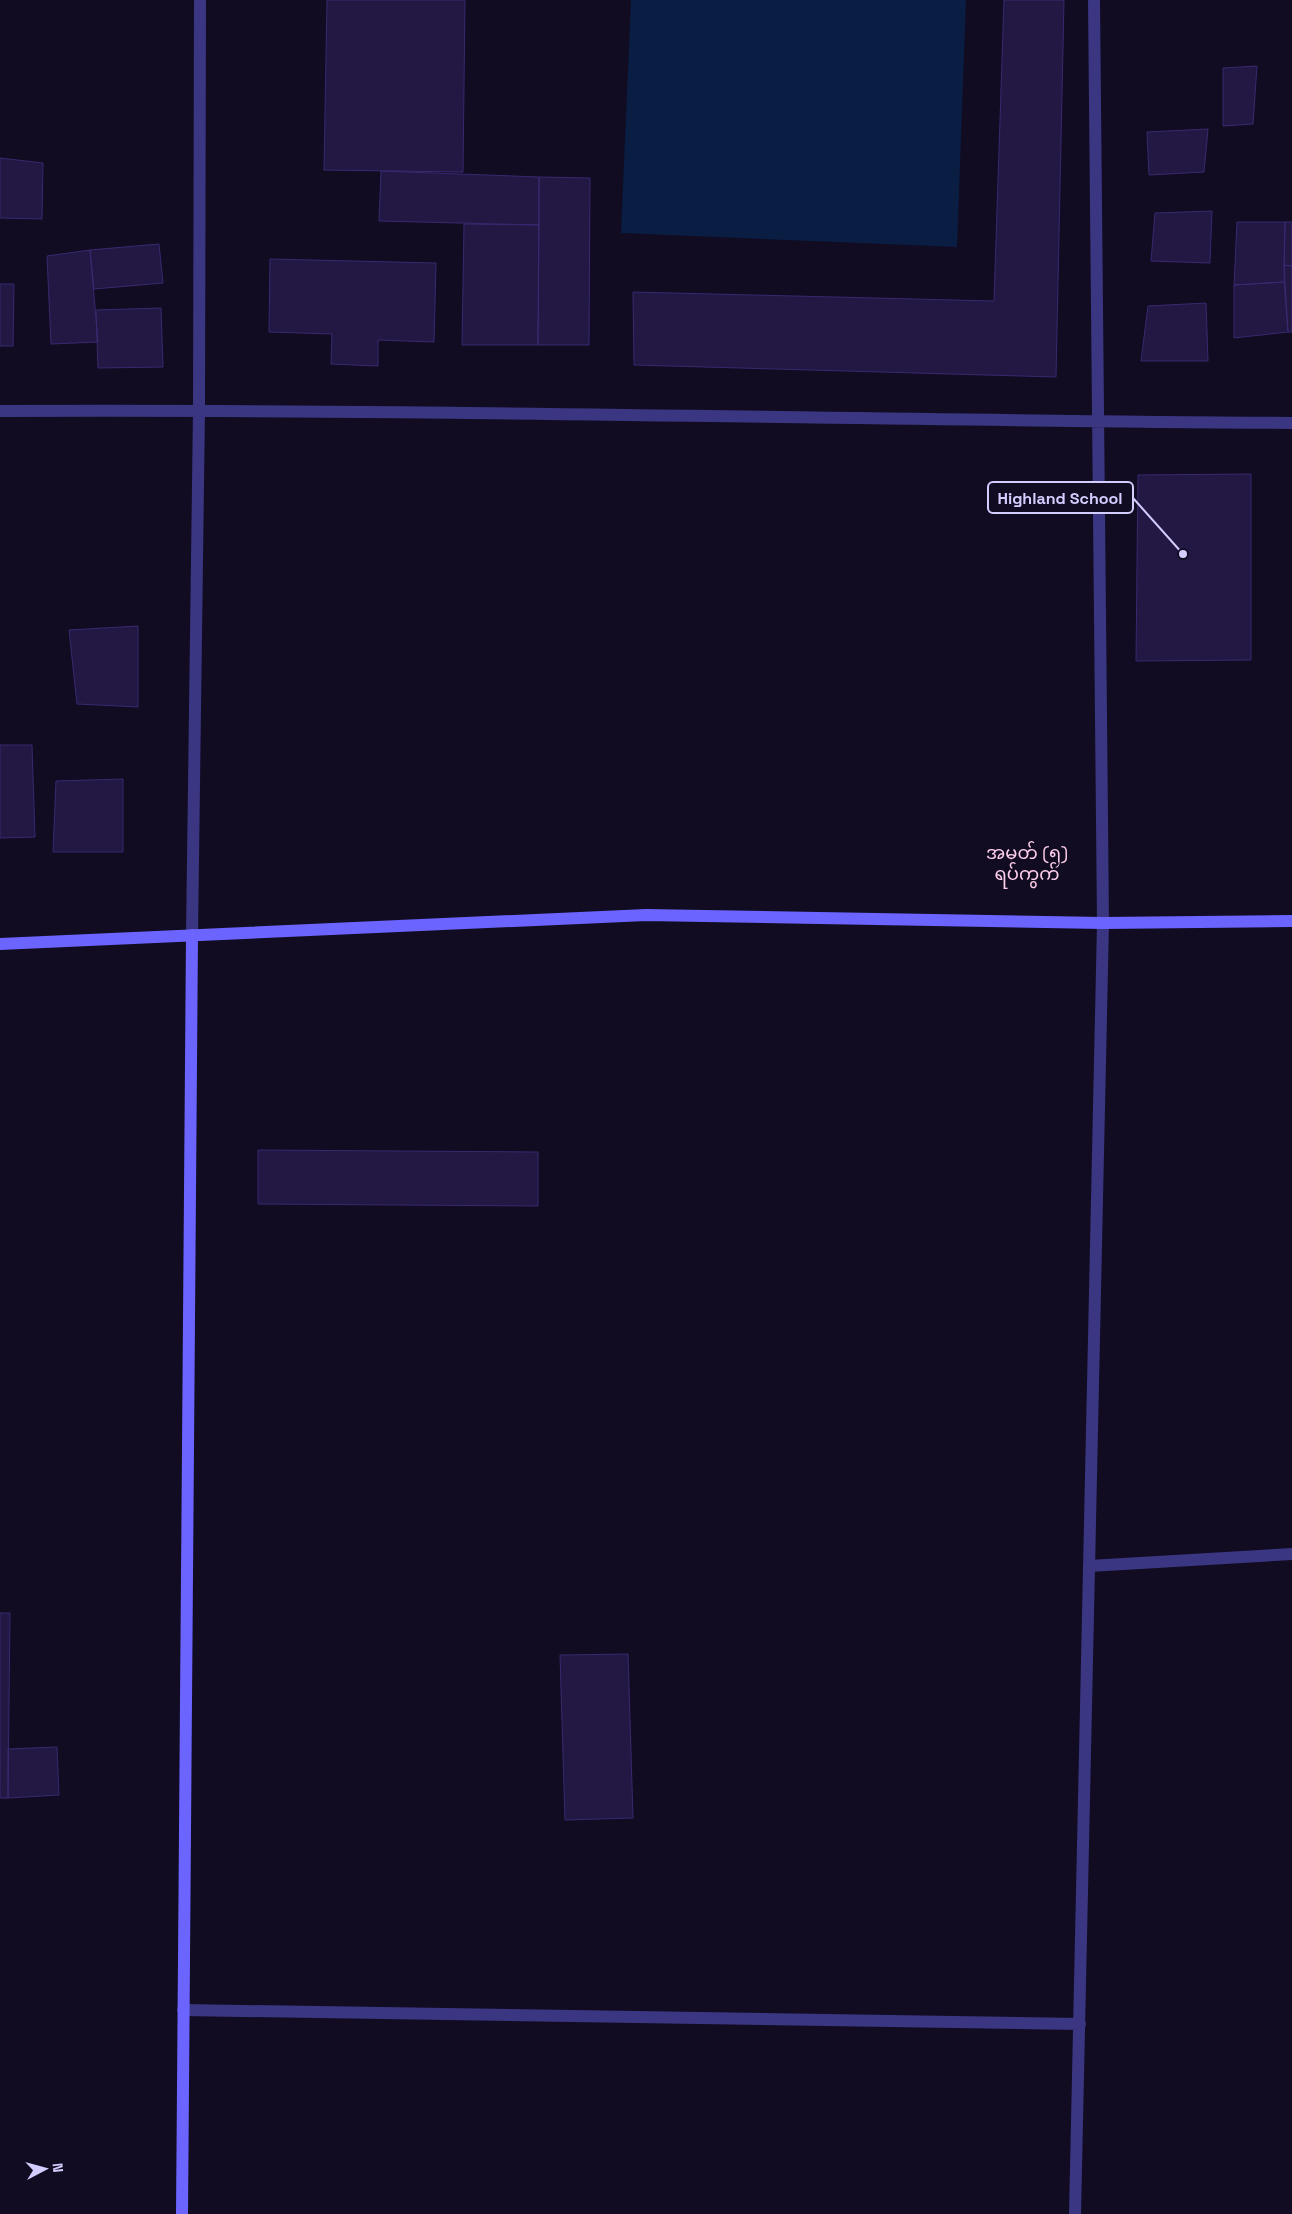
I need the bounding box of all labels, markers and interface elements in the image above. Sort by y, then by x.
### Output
callout: Highland School [988,482,1133,513]
text: Highland School [997,488,1123,509]
district label: အမှတ် (၅) ရပ်ကွက် [986,840,1068,889]
north arrow [20,2144,70,2194]
text: N [48,2162,67,2173]

